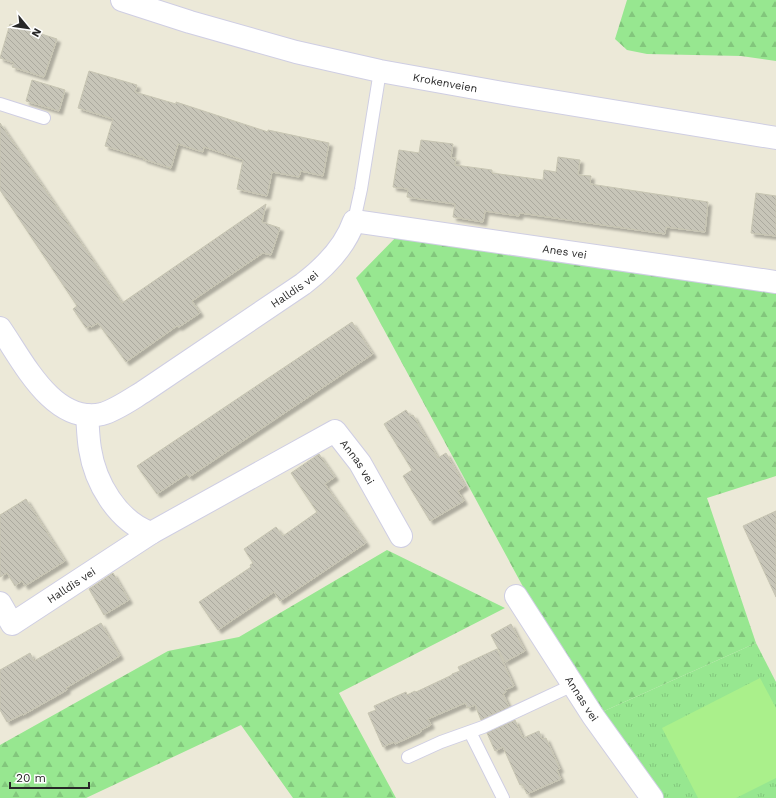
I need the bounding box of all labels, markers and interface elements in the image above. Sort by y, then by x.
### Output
north arrow [8,8,48,48]
text: N [29,26,44,39]
street label: Krokenveien [412,71,479,95]
street label: Anes vei [542,242,588,261]
street label: Halldis vei [268,268,321,310]
street label: Annas vei [338,437,377,487]
street label: Halldis vei [45,565,98,606]
street label: Annas vei [563,674,601,724]
scale bar [10,764,89,790]
text: 20 m [16,771,46,785]

